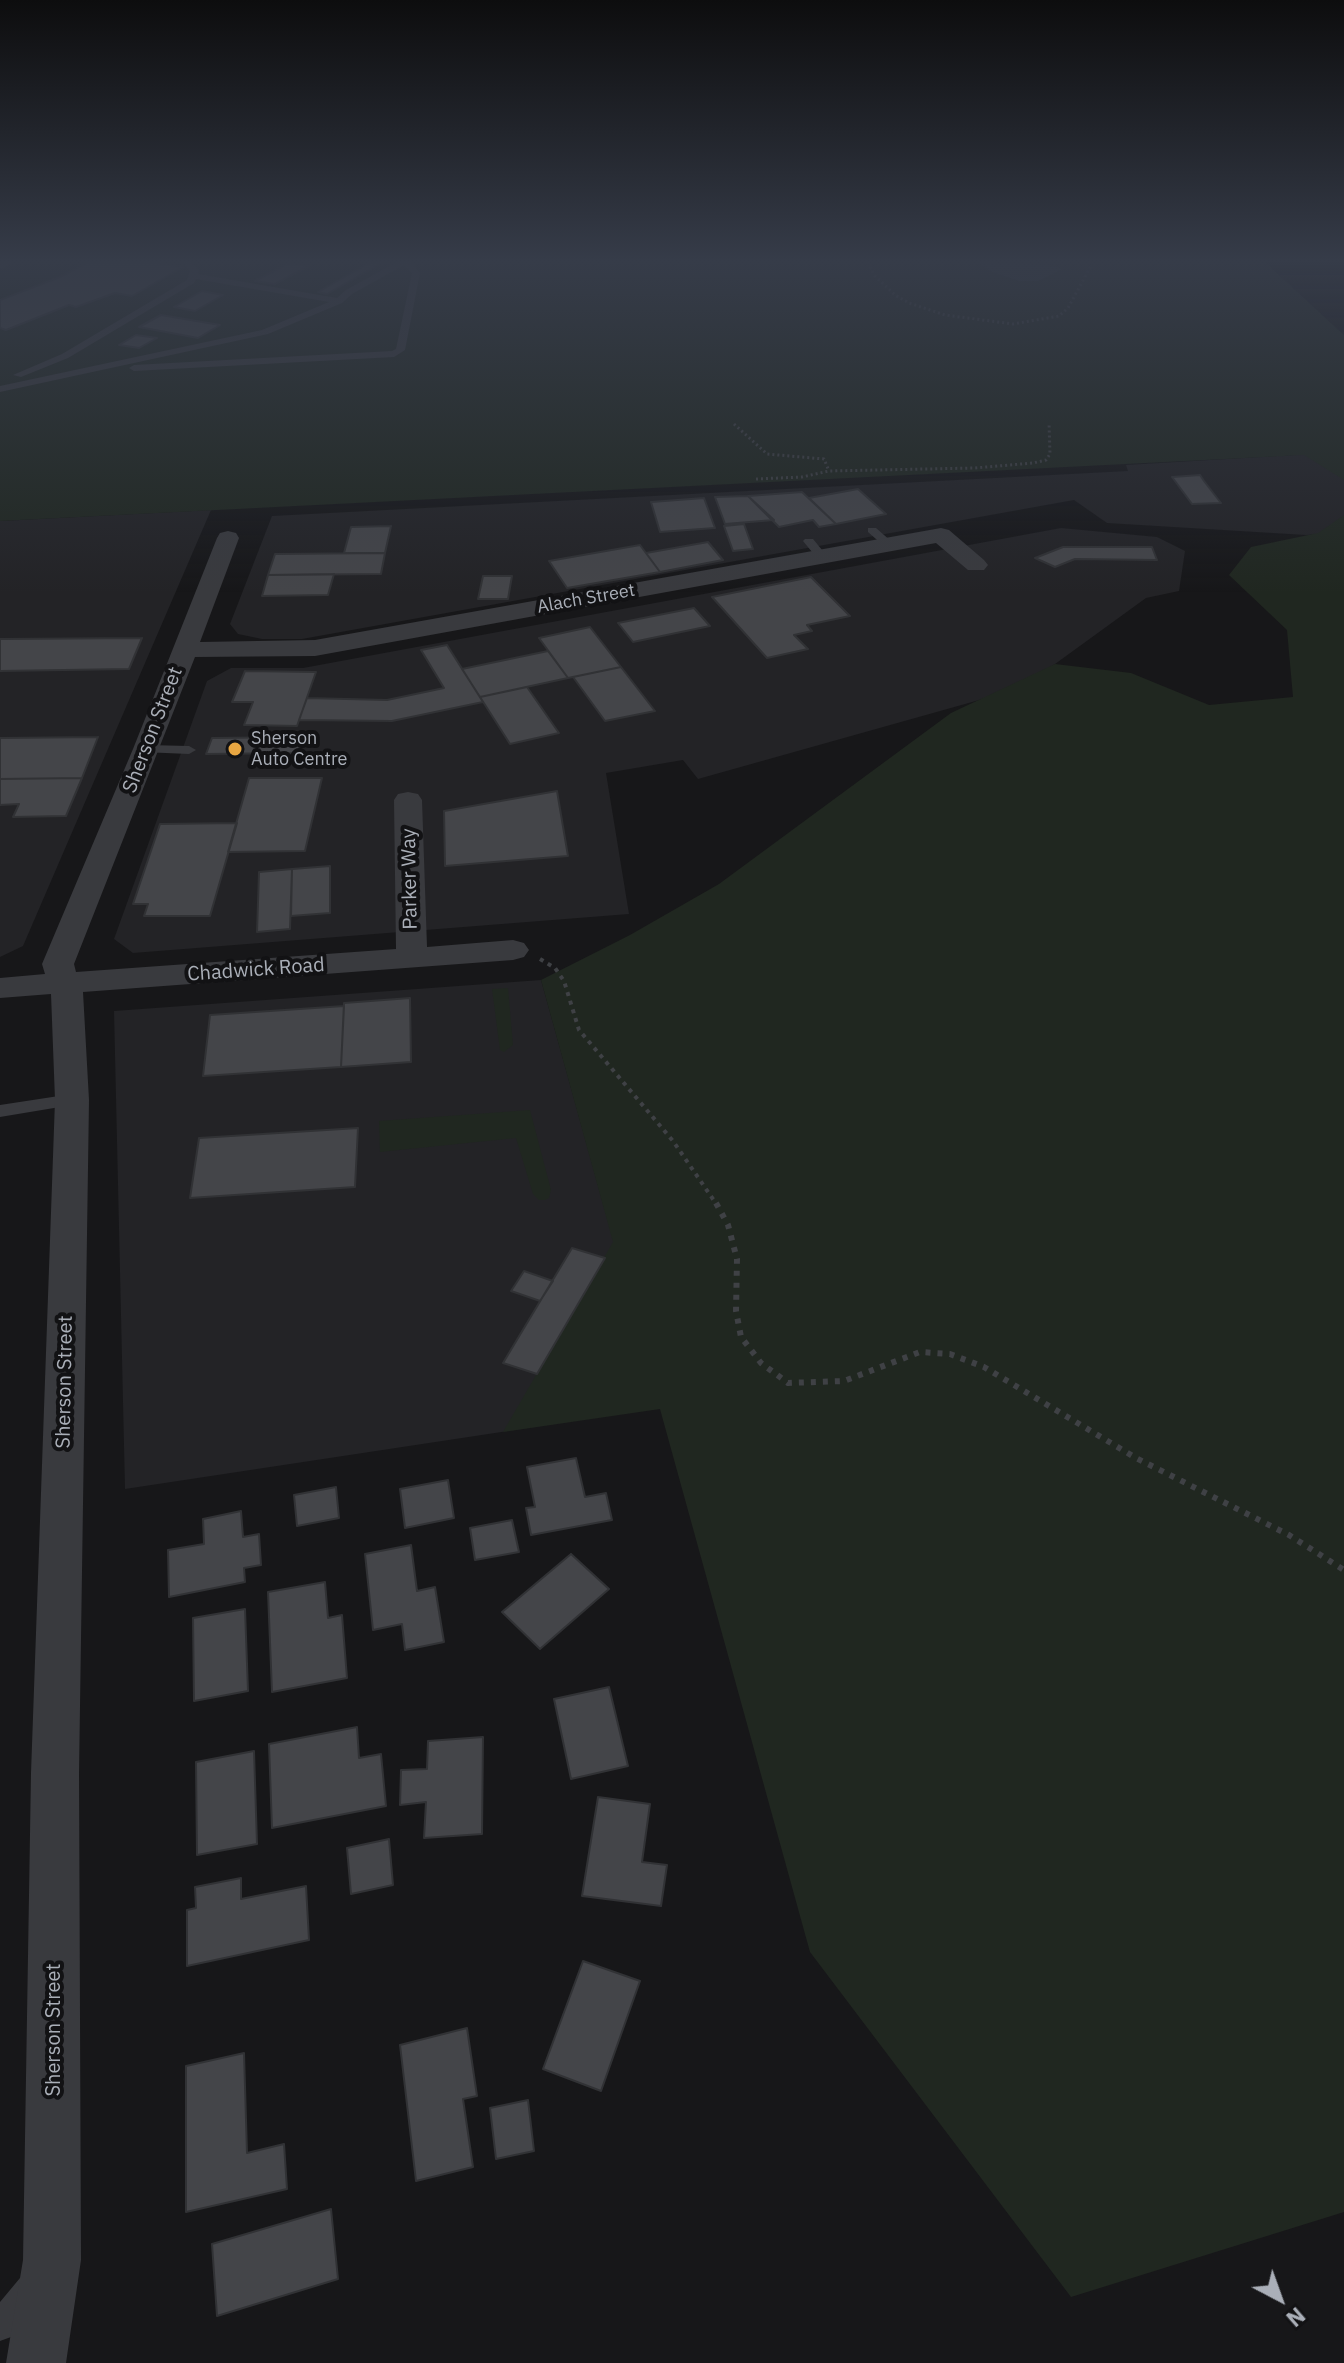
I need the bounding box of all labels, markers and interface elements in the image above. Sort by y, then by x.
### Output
street label: Alach Street [535,580,637,618]
street label: Sherson Street [118,664,188,796]
place label: Sherson Auto Centre [251,728,347,770]
marker: Sherson Auto Centre [226,740,244,758]
street label: Parker Way [397,828,423,930]
street label: Chadwick Road [186,953,326,987]
street label: Sherson Street [52,1315,78,1449]
street label: Sherson Street [42,1963,66,2097]
north arrow [1240,2259,1320,2339]
text: N [1281,2301,1312,2334]

